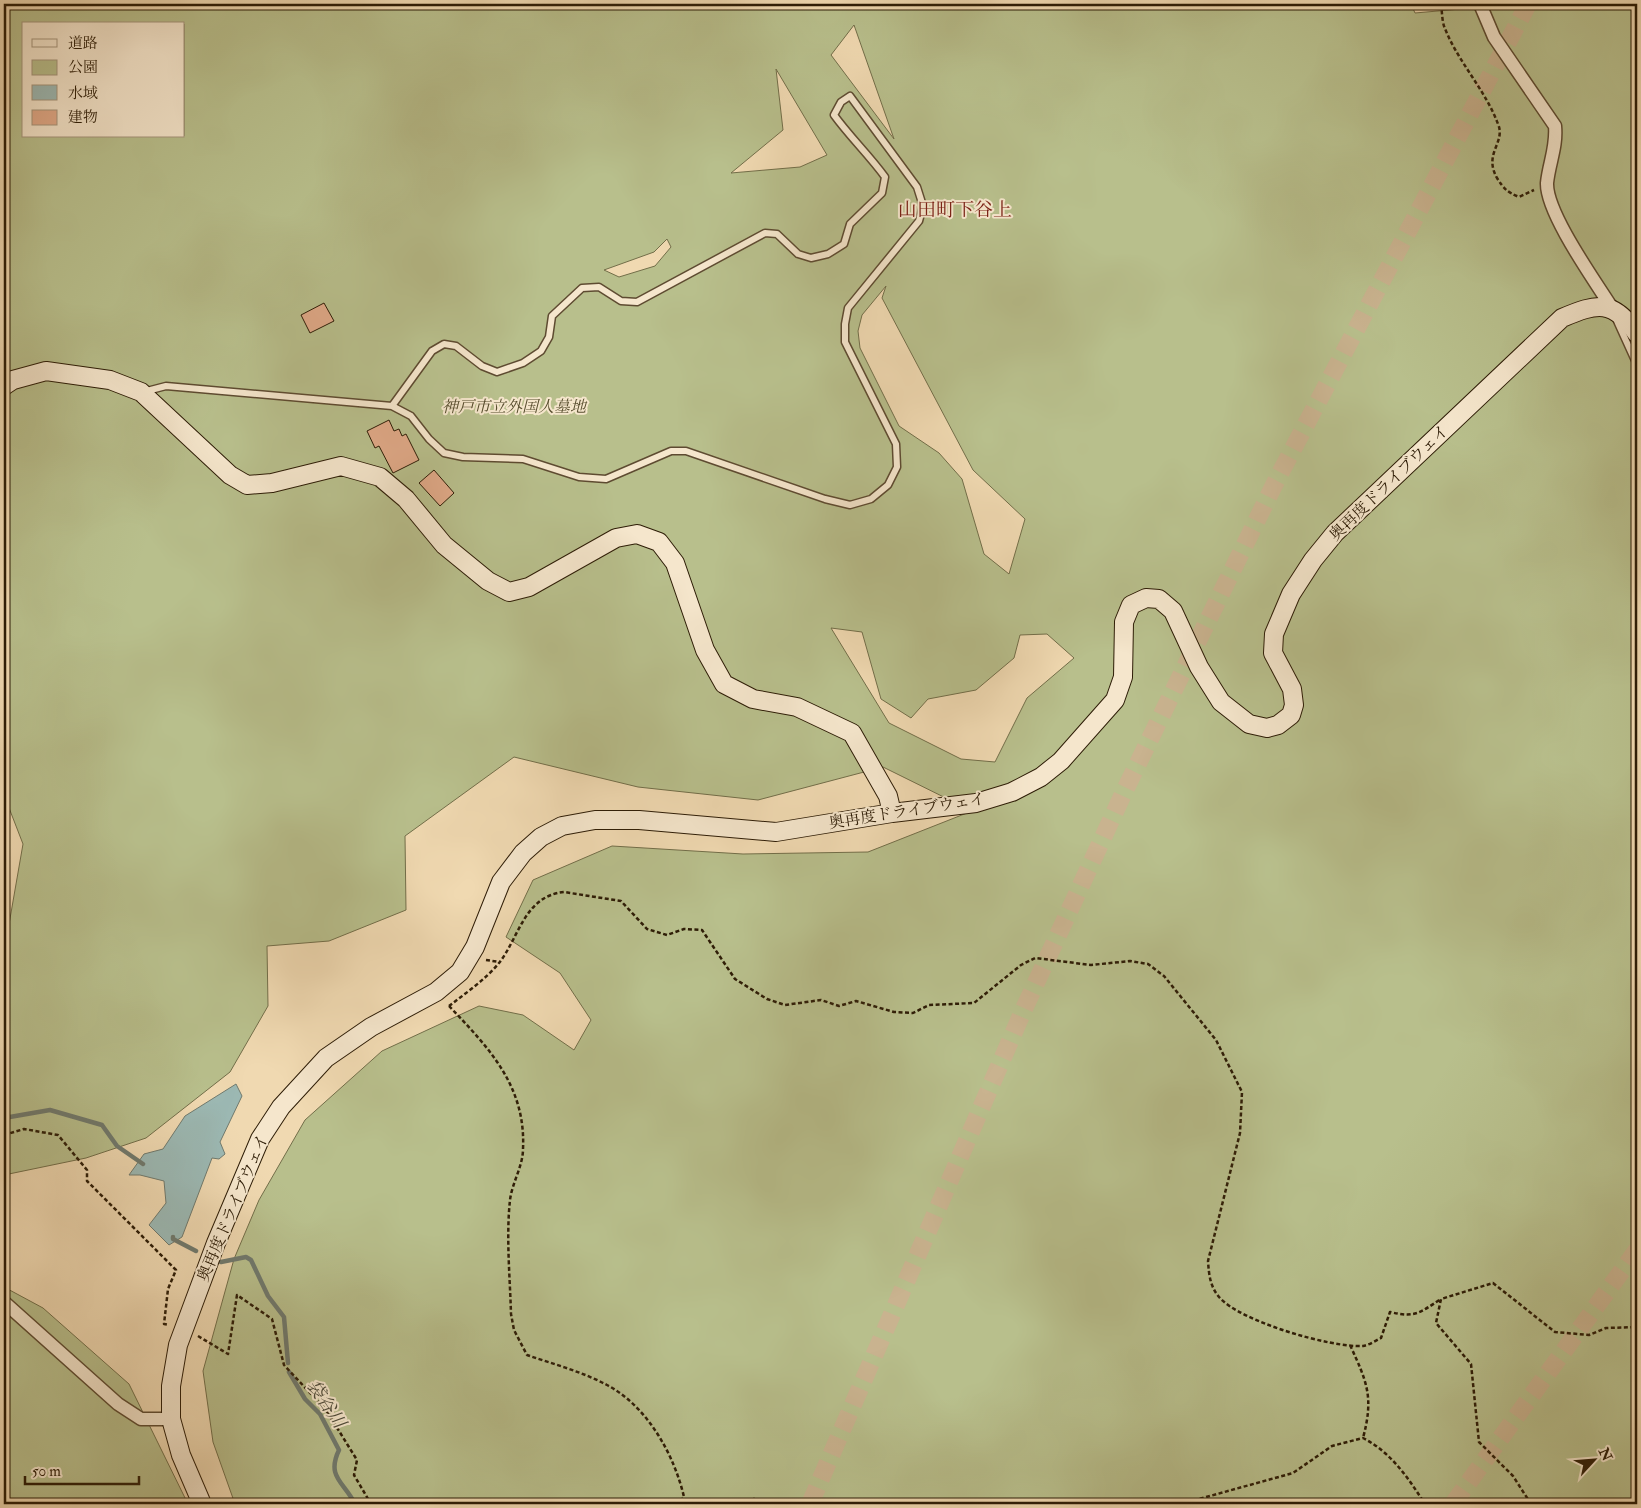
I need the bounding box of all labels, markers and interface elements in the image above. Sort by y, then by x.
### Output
legend [22,22,185,138]
text: 道路 [68,34,98,53]
text: 公園 [68,58,98,77]
text: 水域 [68,84,98,103]
text: 建物 [68,108,98,127]
district label: 山田町下谷上 [898,198,1012,222]
park label: 神戸市立外国人墓地 [442,397,588,417]
street label: 奥再度ドライブウェイ [1325,421,1453,545]
street label: 奥再度ドライブウェイ [827,789,987,833]
street label: 奥再度ドライブウェイ [193,1131,273,1285]
water label: 袋谷川 [301,1375,352,1434]
north arrow [1568,1436,1618,1486]
text: N [1594,1444,1616,1464]
scale bar [25,1453,139,1485]
text: 50 m [32,1462,61,1481]

